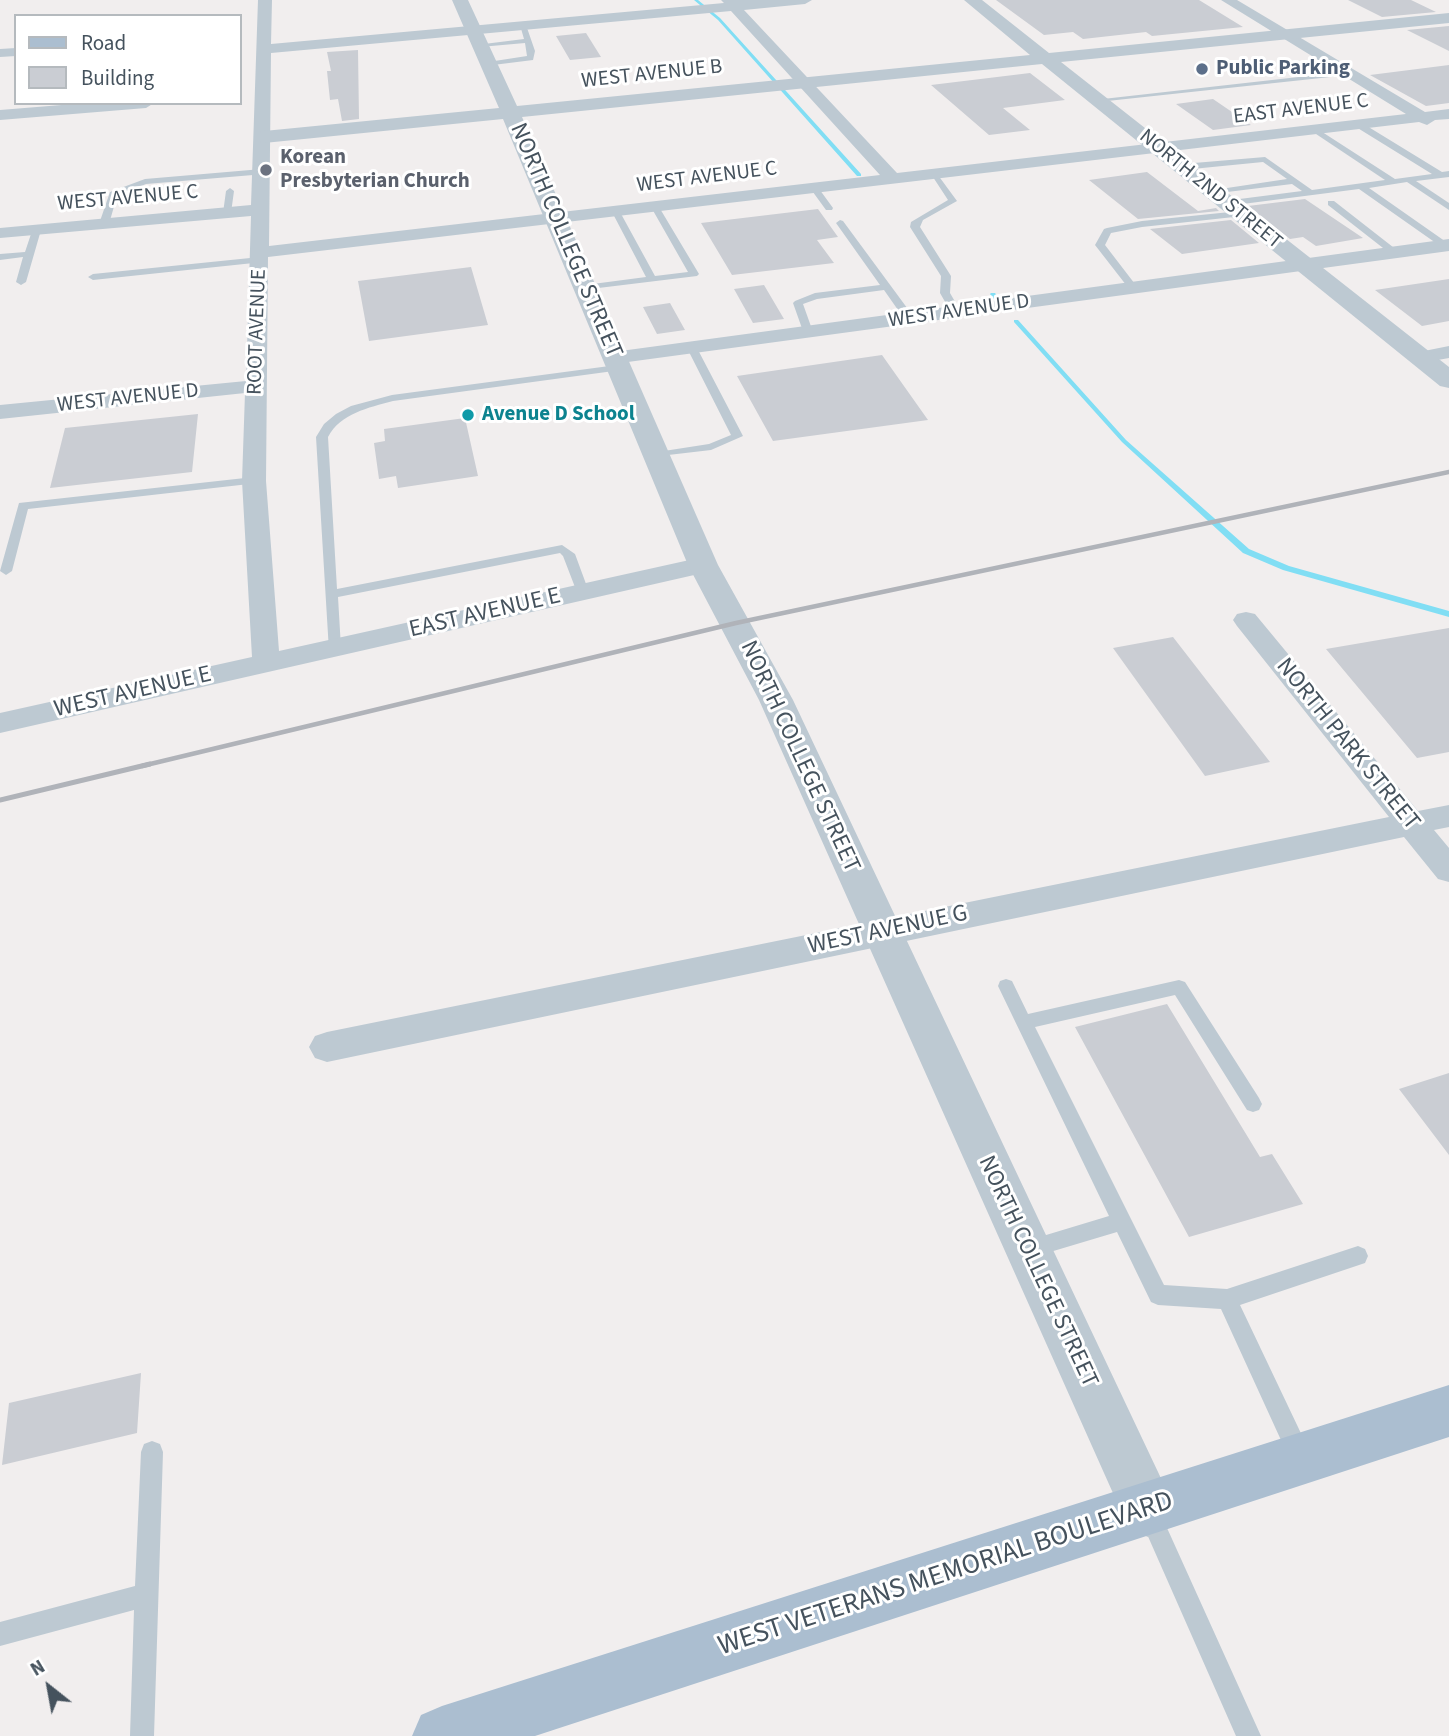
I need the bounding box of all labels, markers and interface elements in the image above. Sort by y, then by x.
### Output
legend [14,14,242,105]
text: Road [81,28,126,58]
street label: WEST AVENUE B [580,55,724,95]
place label: Public Parking [1216,56,1350,82]
marker: Public Parking [1194,61,1210,77]
text: Building [81,63,154,93]
street label: EAST AVENUE C [1232,89,1370,131]
street label: NORTH COLLEGE STREET [502,119,628,363]
street label: NORTH 2ND STREET [1133,125,1287,255]
place label: Korean Presbyterian Church [280,145,470,195]
street label: WEST AVENUE C [635,157,779,199]
marker: Korean Presbyterian Church [258,162,274,178]
street label: WEST AVENUE C [57,180,199,218]
street label: ROOT AVENUE [243,269,273,395]
street label: WEST AVENUE D [887,290,1031,334]
street label: WEST AVENUE D [56,379,200,419]
place label: Avenue D School [482,402,635,428]
marker: Avenue D School [460,407,476,423]
street label: EAST AVENUE E [406,583,564,645]
street label: NORTH COLLEGE STREET [733,637,865,877]
street label: NORTH PARK STREET [1269,653,1425,837]
street label: WEST AVENUE E [52,661,214,725]
street label: WEST AVENUE G [806,900,970,962]
street label: NORTH COLLEGE STREET [971,1152,1103,1392]
street label: WEST VETERANS MEMORIAL BOULEVARD [714,1485,1178,1665]
north arrow [14,1652,84,1722]
text: N [26,1654,50,1683]

